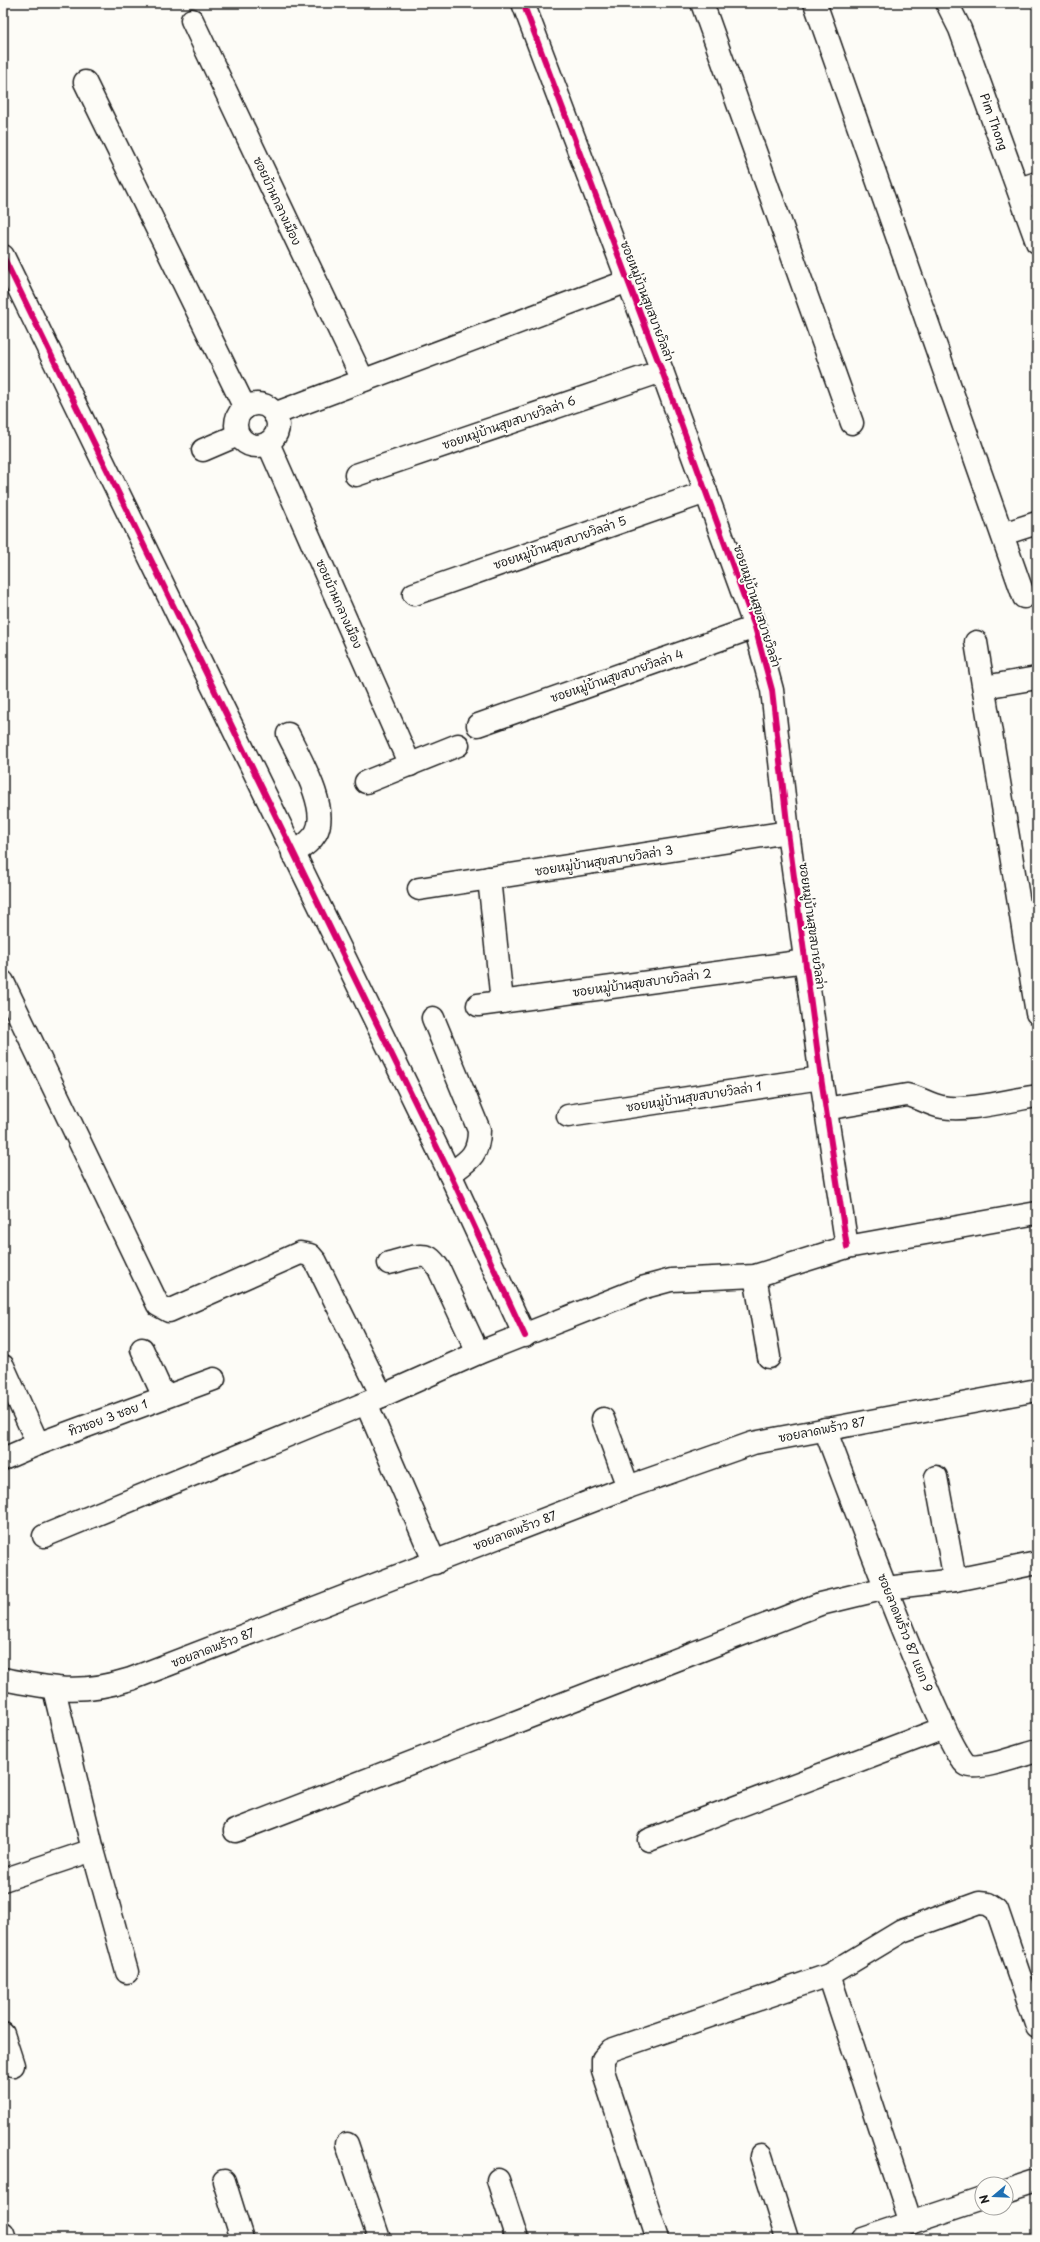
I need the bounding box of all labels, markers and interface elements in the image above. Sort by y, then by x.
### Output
street label: Pim Thong [976,90,1013,153]
street label: ซอยบ้านกลางเมือง [249,153,306,248]
street label: ซอยหมู่บ้านสุขสบายวิลล่า [616,238,679,364]
street label: ซอยหมู่บ้านสุขสบายวิลล่า 6 [440,391,578,454]
street label: ซอยหมู่บ้านสุขสบายวิลล่า 5 [491,511,629,574]
street label: ซอยหมู่บ้านสุขสบายวิลล่า [729,542,786,670]
street label: ซอยบ้านกลางเมือง [312,556,368,651]
street label: ซอยหมู่บ้านสุขสบายวิลล่า 4 [548,644,686,707]
street label: ซอยหมู่บ้านสุขสบายวิลล่า 3 [533,840,674,881]
street label: ซอยหมู่บ้านสุขสบายวิลล่า [794,861,831,991]
street label: ซอยหมู่บ้านสุขสบายวิลล่า 2 [571,963,713,1002]
street label: ซอยหมู่บ้านสุขสบายวิลล่า 1 [625,1076,763,1117]
street label: ทิวซอย 3 ซอย 1 [65,1394,150,1440]
street label: ซอยลาดพร้าว 87 [777,1412,867,1446]
street label: ซอยลาดพร้าว 87 [470,1506,559,1554]
street label: ซอยลาดพร้าว 87 แยก 9 [874,1571,938,1695]
street label: ซอยลาดพร้าว 87 [168,1623,257,1671]
north arrow [974,2176,1014,2216]
text: N [975,2192,994,2206]

